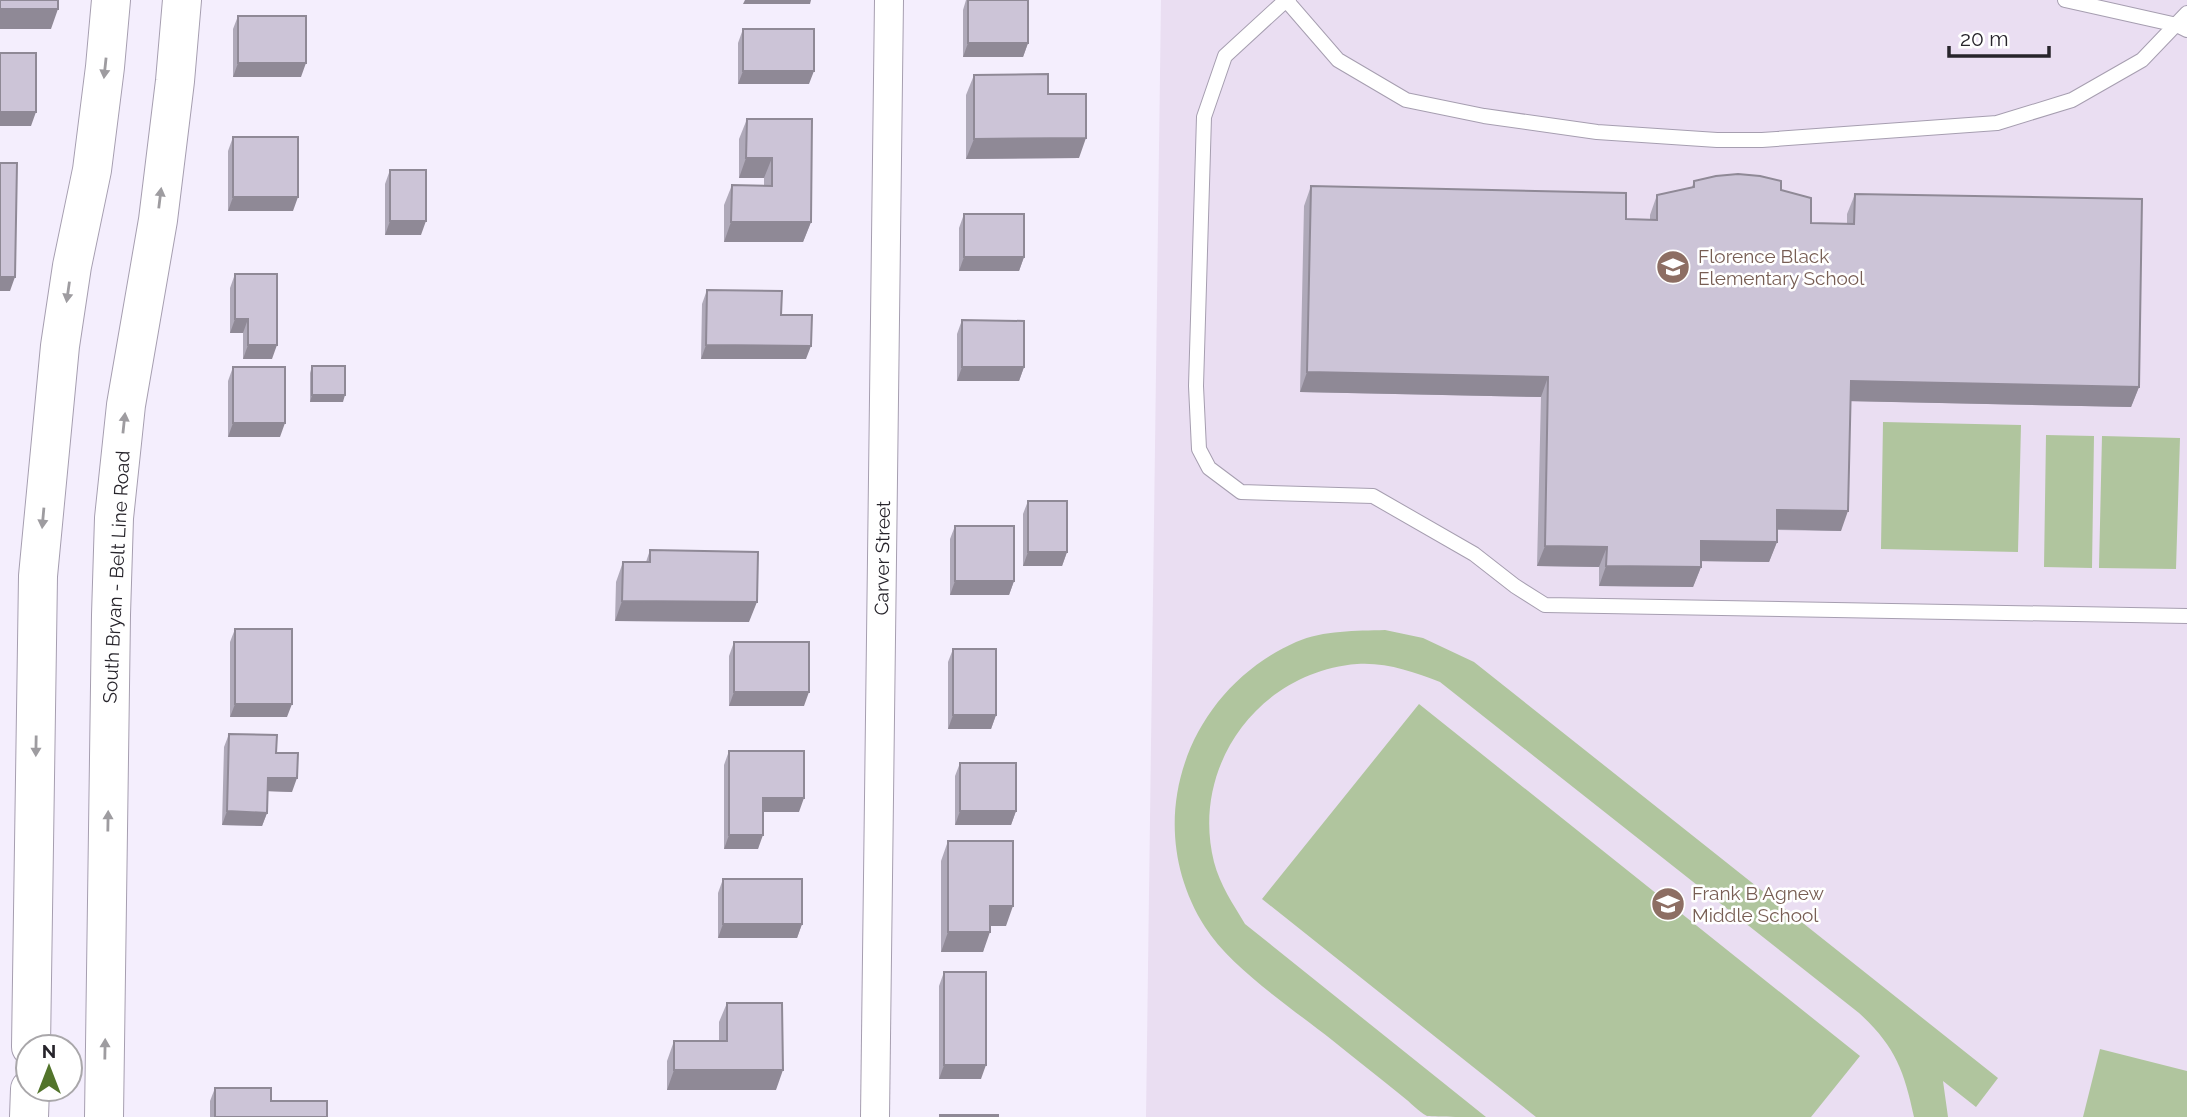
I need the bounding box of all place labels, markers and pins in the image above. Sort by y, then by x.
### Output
place label: Florence Black Elementary School [1698,245,1865,289]
school or university icon: Florence Black Elementary School [1654,248,1692,286]
place label: Frank B Agnew Middle School [1692,882,1825,926]
school or university icon: Frank B Agnew Middle School [1649,885,1687,923]

